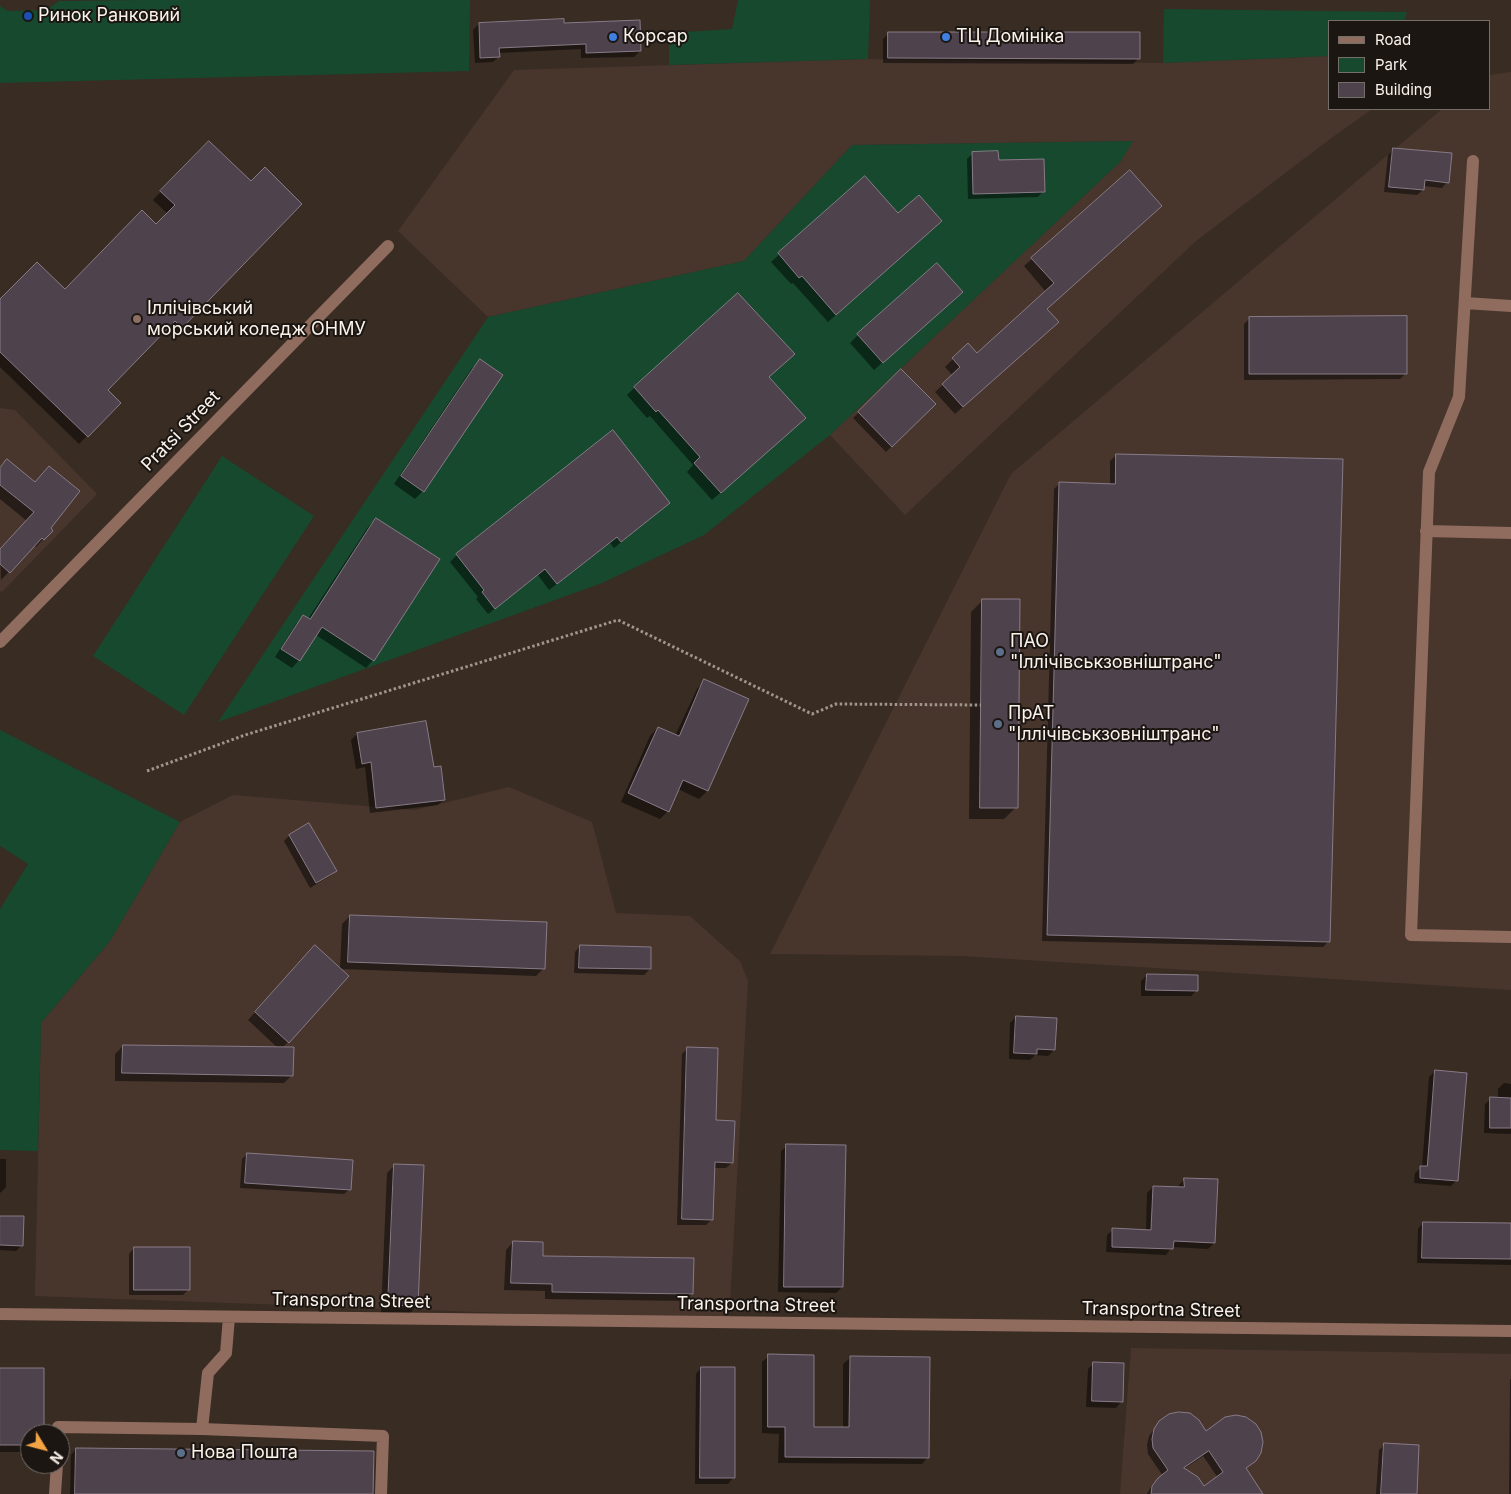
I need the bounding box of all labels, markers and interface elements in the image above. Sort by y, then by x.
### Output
place label: Ринок Ранковий [38,5,180,27]
marker: Ринок Ранковий [22,10,34,22]
legend [1328,20,1491,110]
place label: Корсар [623,26,688,48]
place label: ТЦ Домініка [956,26,1064,48]
text: Road [1375,30,1411,49]
marker: Корсар [607,31,619,43]
marker: ТЦ Домініка [940,31,952,43]
text: Park [1375,55,1407,74]
text: Building [1375,80,1432,99]
place label: Іллічівський морський коледж ОНМУ [147,298,366,340]
marker: Іллічівський морський коледж ОНМУ [131,313,143,325]
street label: Pratsi Street [137,386,225,476]
place label: ПАО "Іллічівськзовніштранс" [1010,631,1222,674]
marker: ПАО "Іллічівськзовніштранс" [994,646,1006,658]
place label: ПрАТ "Іллічівськзовніштранс" [1008,703,1220,746]
marker: ПрАТ "Іллічівськзовніштранс" [992,718,1004,730]
street label: Transportna Street [271,1289,431,1313]
street label: Transportna Street [676,1293,836,1317]
street label: Transportna Street [1081,1298,1241,1322]
north arrow [20,1424,70,1474]
place label: Нова Пошта [191,1442,298,1464]
marker: Нова Пошта [175,1447,187,1459]
text: N [47,1448,67,1467]

